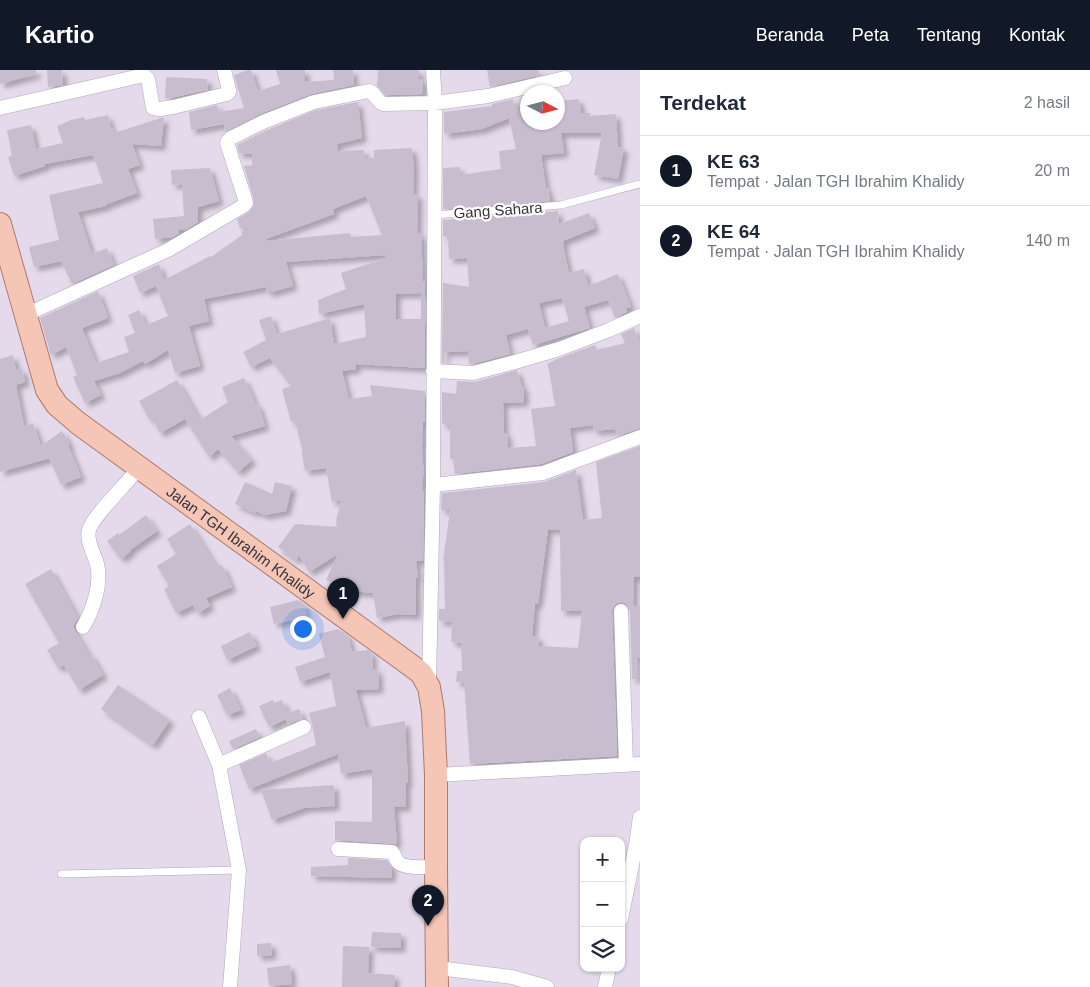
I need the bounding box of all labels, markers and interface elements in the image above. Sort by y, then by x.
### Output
text: Kartio [25,21,94,48]
text: Beranda [756,25,824,45]
text: Peta [852,25,889,45]
text: Tentang [917,25,981,45]
text: Kontak [1009,25,1065,45]
north arrow [520,85,565,130]
text: Terdekat [660,91,746,114]
text: 2 hasil [1024,94,1070,111]
text: KE 63 [707,151,760,172]
text: 1 [672,162,680,179]
text: 20 m [1034,162,1070,179]
text: Tempat · Jalan TGH Ibrahim Khalidy [707,173,965,190]
street label: Gang Sahara [453,198,544,222]
text: KE 64 [707,221,760,242]
text: 2 [672,232,680,249]
text: 140 m [1026,232,1070,249]
text: Tempat · Jalan TGH Ibrahim Khalidy [707,243,965,260]
street label: Jalan TGH Ibrahim Khalidy [164,482,319,602]
pin: 1 [327,578,359,619]
your location [290,616,316,642]
map controls [580,837,625,972]
button: + [580,837,625,882]
button: − [580,882,625,927]
pin: 2 [412,885,444,926]
button: layers [580,927,625,972]

